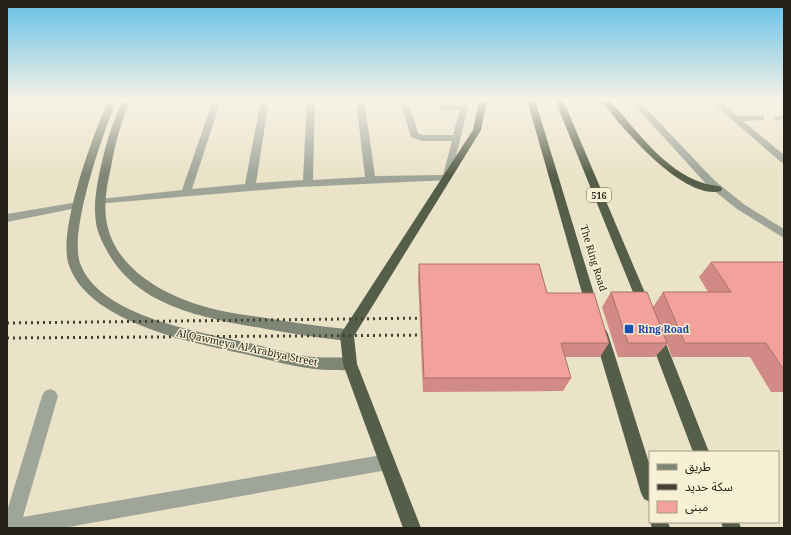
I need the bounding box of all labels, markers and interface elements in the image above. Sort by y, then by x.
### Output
road number: 516 [587,188,611,202]
street label: The Ring Road [577,223,611,293]
place label: Ring Road [638,322,690,336]
marker: Ring Road [623,323,635,335]
street label: Al Qawmeya Al Arabiya Street [175,325,319,369]
legend [649,451,779,523]
text: طريق [685,458,711,475]
text: سكة حديد [685,478,733,495]
text: مبنى [685,498,708,515]

